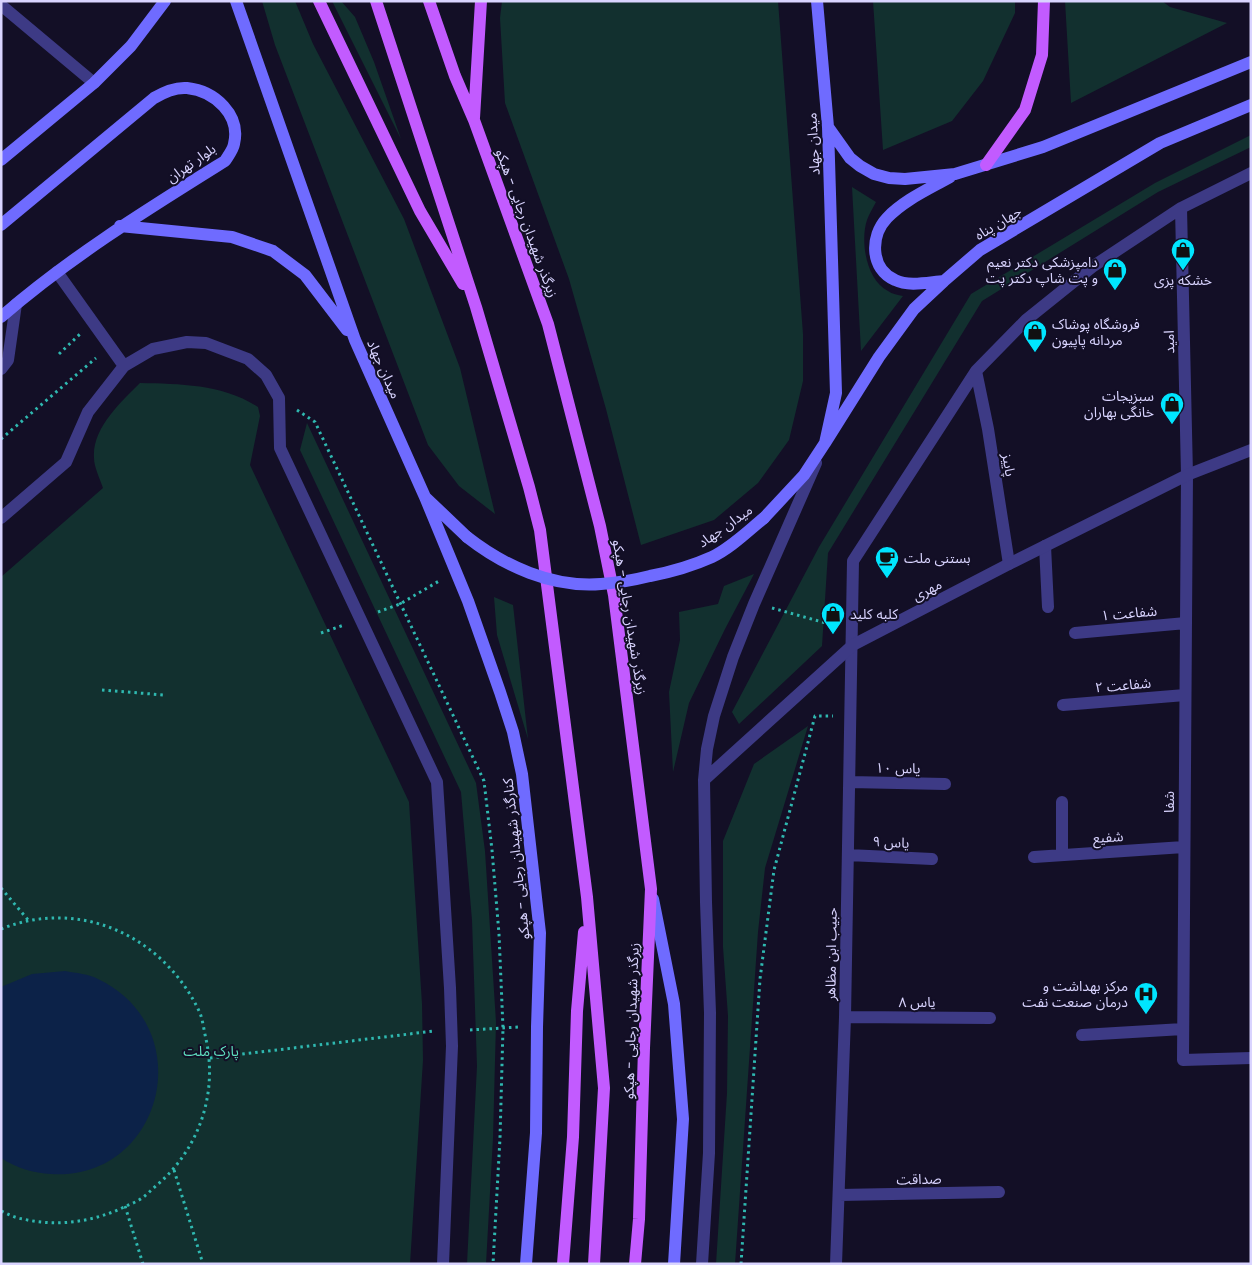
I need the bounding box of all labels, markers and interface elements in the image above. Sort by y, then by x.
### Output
street label: میدان جهاد [801,112,825,176]
street label: بلوار تهران [162,139,220,187]
street label: زیرگذر شهیدان رجایی - هپکو [491,146,563,300]
street label: جهان پناه [971,201,1025,245]
shop icon: خشکه پزی [1170,237,1196,271]
place label: دامپزشکی دکتر نعیم و پت شاپ دکتر پت [986,252,1098,288]
shop icon: دامپزشکی دکتر نعیم و پت شاپ دکتر پت [1102,257,1128,291]
place label: خشکه پزی [1154,270,1212,290]
place label: فروشگاه پوشاک مردانه پاپیون [1052,314,1140,350]
shop icon: فروشگاه پوشاک مردانه پاپیون [1022,319,1048,353]
street label: امید [1159,330,1179,354]
street label: میدان جهاد [362,336,406,402]
place label: سبزیجات خانگی بهاران [1084,386,1154,422]
shop icon: سبزیجات خانگی بهاران [1159,391,1185,425]
street label: پاییز [997,451,1021,478]
street label: میدان جهاد [694,500,756,552]
street label: زیرگذر شهیدان رجایی - هپکو [608,538,652,696]
cafe icon: بستنی ملت [874,545,900,579]
place label: بستنی ملت [904,548,971,568]
street label: مهری [909,574,945,606]
shop icon: کلبه کلید [820,601,846,635]
street label: شفاعت ۱ [1100,601,1158,625]
place label: کلبه کلید [850,604,898,624]
street label: شفاعت ۲ [1094,673,1152,697]
street label: یاس ۱۰ [875,758,921,778]
street label: کنارگذر شهیدان رجایی - هپکو [498,777,535,941]
street label: شفا [1159,791,1179,813]
street label: شفیع [1092,826,1124,849]
street label: یاس ۹ [872,831,910,853]
street label: حبیب ابن مظاهر [820,907,842,1002]
street label: زیرگذر شهیدان رجایی - هپکو [618,942,644,1100]
place label: مرکز بهداشت و درمان صنعت نفت [1022,976,1128,1012]
hospital icon: مرکز بهداشت و درمان صنعت نفت [1133,981,1159,1015]
street label: یاس ۸ [899,992,935,1012]
park label: پارک ملت [183,1041,239,1061]
street label: صداقت [896,1169,942,1189]

